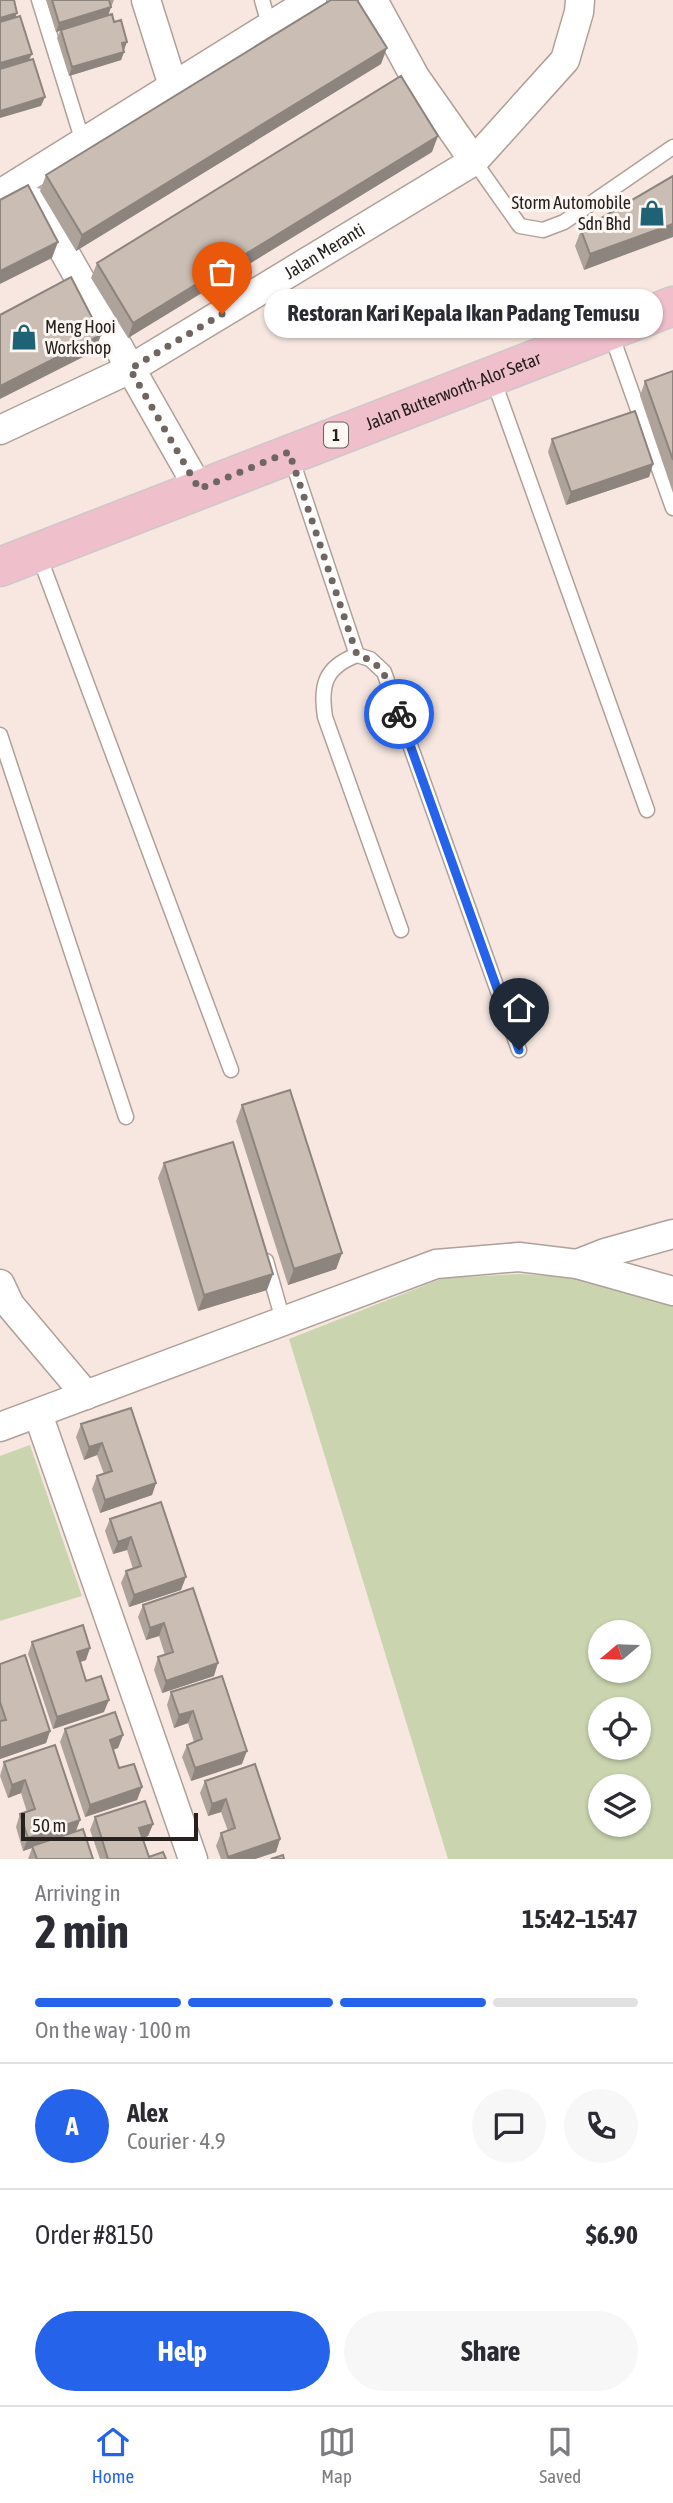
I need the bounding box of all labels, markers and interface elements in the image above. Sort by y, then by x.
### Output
place label: Storm Automobile Sdn Bhd [511,192,631,234]
shop icon: Storm Automobile Sdn Bhd [637,198,667,228]
street label: Jalan Meranti [280,219,368,283]
pin [192,242,252,314]
icon: bag [203,253,241,291]
callout: Restoran Kari Kepala Ikan Padang Temusu [264,290,663,338]
text: Restoran Kari Kepala Ikan Padang Temusu [287,300,640,326]
place label: Meng Hooi Workshop [45,316,116,358]
shop icon: Meng Hooi Workshop [9,322,39,352]
street label: Jalan Butterworth-Alor Setar [362,347,544,434]
road number: 1 [324,422,348,448]
courier [364,679,434,749]
icon: bike [380,695,418,733]
pin [489,978,549,1050]
icon: home [500,989,538,1027]
north arrow [588,1620,651,1684]
map controls [588,1620,651,1837]
button: locate [588,1697,651,1760]
button: layers [588,1774,651,1837]
scale bar [21,1810,198,1842]
text: 50 m [32,1814,66,1836]
text: Arriving in [35,1880,121,1906]
text: 15:42–15:47 [522,1904,638,1934]
text: 2 min [35,1905,129,1958]
text: On the way · 100 m [35,2017,191,2043]
button: chat [472,2089,546,2163]
button: phone [564,2089,638,2163]
text: Alex [127,2098,168,2128]
text: A [66,2111,78,2141]
text: Courier · 4.9 [127,2128,226,2154]
text: Order #8150 [35,2220,154,2250]
text: $6.90 [586,2220,638,2250]
button: Help [35,2311,330,2391]
button: Share [344,2311,638,2391]
tab: Home [92,2423,134,2487]
tab: Map [318,2423,356,2487]
tab: Saved [539,2423,581,2487]

